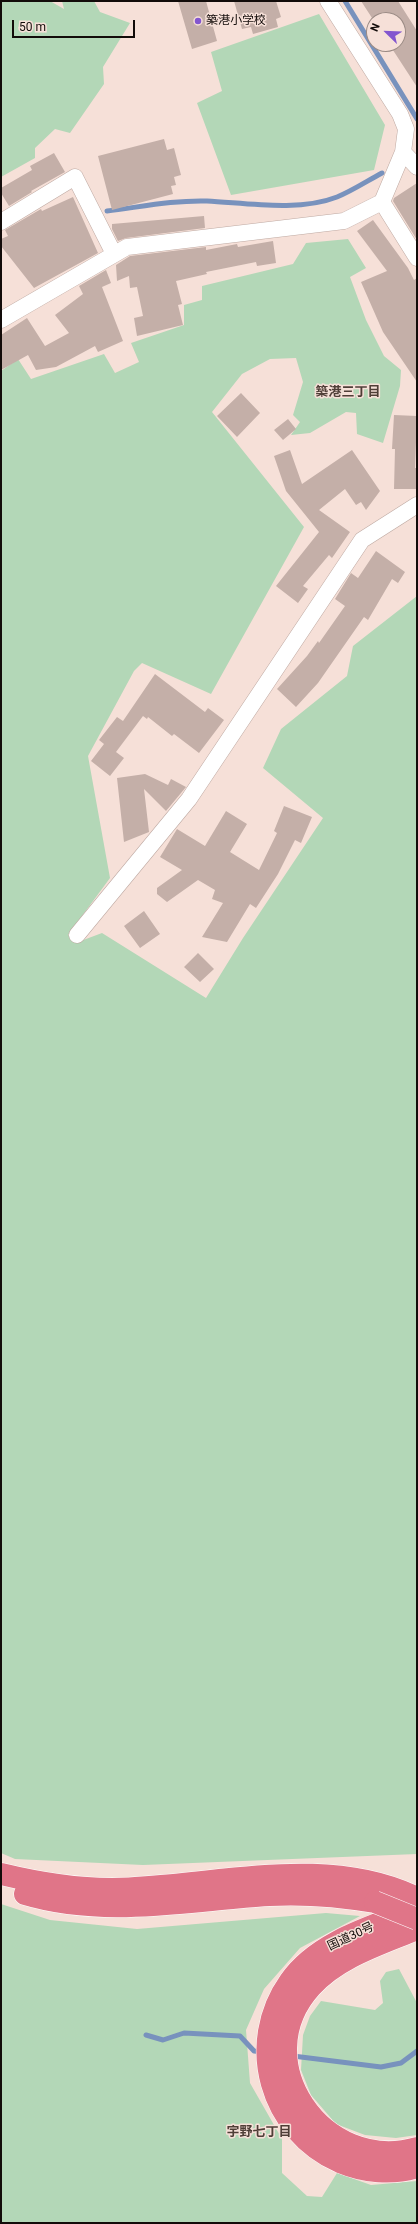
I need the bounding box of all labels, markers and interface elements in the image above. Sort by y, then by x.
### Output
scale bar [14,12,137,38]
north arrow [366,12,406,52]
place label: 築港小学校 [206,14,266,28]
marker: 築港小学校 [193,16,203,26]
text: 50 m [19,20,46,34]
text: N [368,21,383,34]
district label: 築港三丁目 [316,385,380,401]
street label: 国道30号 [326,1920,376,1954]
district label: 宇野七丁目 [227,2125,291,2141]

